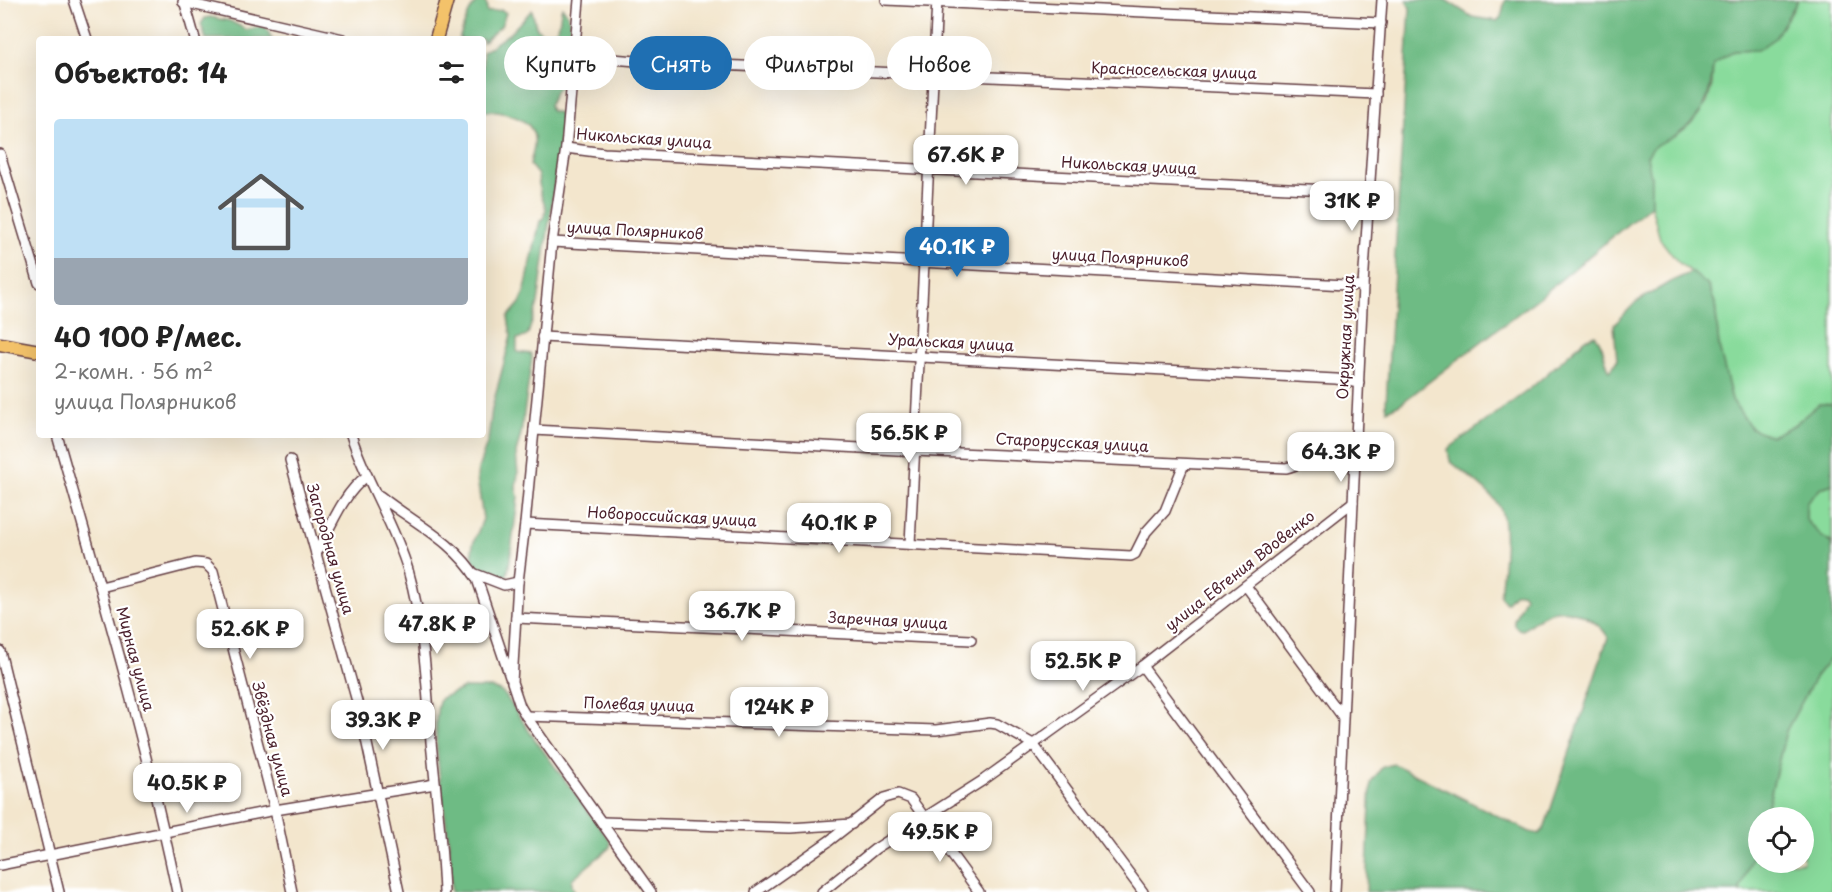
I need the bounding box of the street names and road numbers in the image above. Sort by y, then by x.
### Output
street label: Красносельская улица [1091,55,1258,84]
street label: Никольская улица [576,121,713,154]
street label: Никольская улица [1061,149,1198,180]
street label: улица Полярников [566,214,704,245]
street label: улица Полярников [1051,241,1189,272]
street label: Окружная улица [1330,273,1359,400]
street label: Уральская улица [887,327,1015,356]
street label: Старорусская улица [995,426,1150,457]
street label: Загородная улица [302,481,361,617]
street label: Новороссийская улица [587,500,758,531]
street label: улица Евгения Вдовенко [1159,504,1319,636]
street label: Мирная улица [111,604,162,714]
street label: Заречная улица [828,605,949,634]
street label: Звёздная улица [247,679,300,799]
street label: Полевая улица [583,690,695,717]

